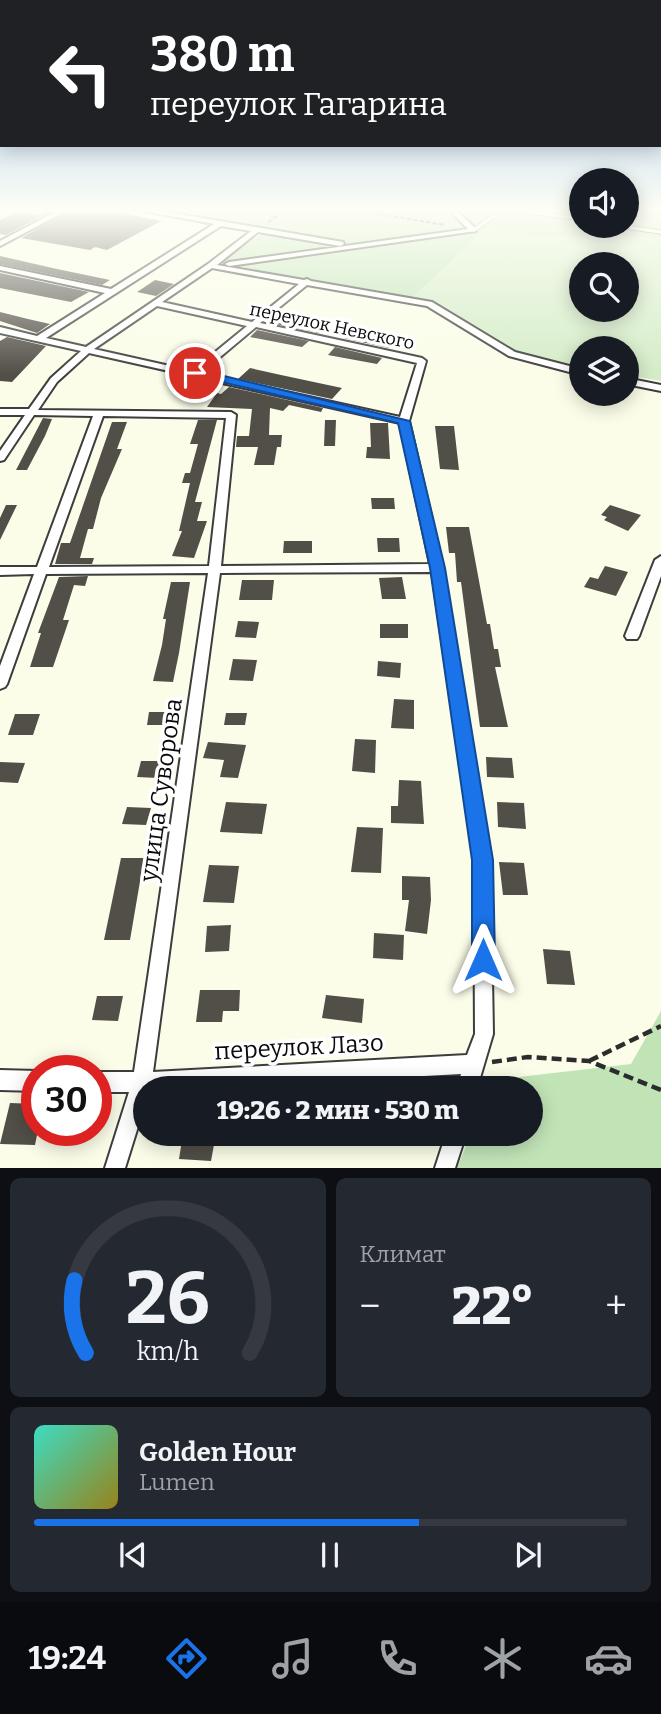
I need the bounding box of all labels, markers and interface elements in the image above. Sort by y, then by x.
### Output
text: 380 m [150,25,294,84]
icon: left [35,28,126,119]
text: переулок Гагарина [150,85,447,123]
map controls [569,168,639,406]
button: sound [569,168,639,238]
button: search [569,252,639,322]
street label: переулок Невского [248,298,416,354]
button: layers [569,336,639,406]
pin [165,343,225,403]
icon: arrive [176,354,214,392]
street label: улица Суворова [134,696,188,885]
position arrow [446,923,520,997]
street label: переулок Лазо [214,1029,384,1065]
speed limit sign: 30 [21,1055,112,1146]
text: 19:26 · 2 мин · 530 m [217,1095,459,1126]
text: Климат [360,1240,446,1268]
text: 26 [126,1256,210,1343]
text: 22° [452,1275,534,1338]
text: − [360,1283,380,1329]
text: + [605,1283,627,1329]
text: km/h [137,1337,199,1367]
text: Golden Hour [139,1437,296,1468]
text: Lumen [139,1468,215,1496]
icon: previous [114,1536,152,1574]
icon: pause [311,1536,349,1574]
icon: next [509,1536,547,1574]
icon: directions [162,1634,211,1683]
icon: music [268,1634,317,1683]
icon: phone [373,1634,422,1683]
icon: climate [478,1634,527,1683]
icon: car [584,1634,633,1683]
text: 19:24 [28,1639,106,1677]

